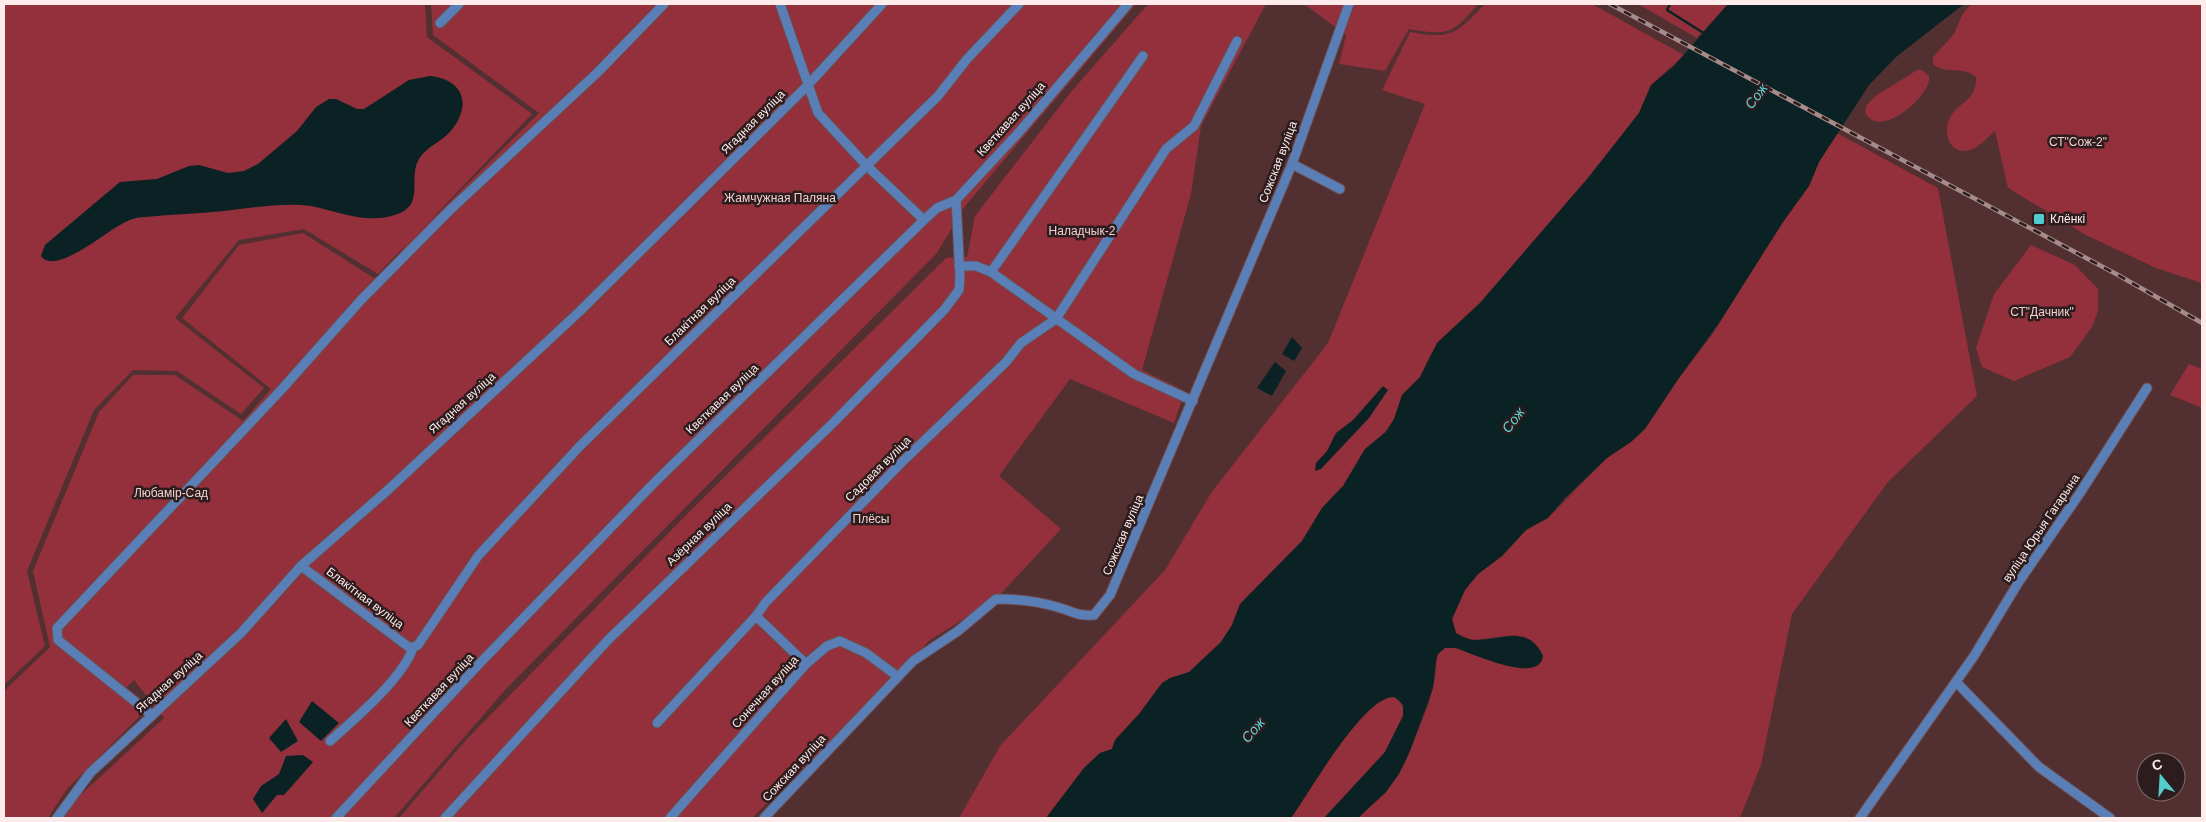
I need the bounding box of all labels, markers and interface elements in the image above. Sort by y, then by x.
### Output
street label: Кветкавая вуліца [974,79,1048,159]
water label: Сож [1741,79,1771,112]
street label: Ягадная вуліца [718,87,788,157]
street label: Сожская вуліца [1256,119,1300,205]
park label: СТ"Сож-2" [2049,135,2107,149]
park label: Жамчужная Паляна [724,191,836,205]
marker: Клёнкі [2032,212,2046,226]
place label: Клёнкі [2050,212,2085,226]
park label: Наладчык-2 [1049,224,1116,238]
street label: Блакітная вуліца [662,273,739,348]
park label: СТ"Дачник" [2010,305,2074,319]
street label: Кветкавая вуліца [683,361,761,437]
street label: Ягадная вуліца [426,369,498,437]
water label: Сож [1498,403,1528,436]
street label: Садовая вуліца [842,433,914,505]
street label: вуліца Юрыя Гагарына [2000,471,2083,585]
park label: Любамір-Сад [134,486,208,500]
street label: Сожская вуліца [1100,492,1146,577]
street label: Азёрная вуліца [664,499,735,569]
park label: Плёсы [853,512,889,526]
street label: Блакітная вуліца [324,564,407,632]
street label: Ягадная вуліца [133,648,205,716]
street label: Кветкавая вуліца [401,650,477,730]
street label: Сонечная вуліца [729,653,801,731]
water label: Сож [1238,713,1269,746]
street label: Сожская вуліца [759,731,829,804]
north arrow [2136,752,2186,802]
text: С [2150,755,2164,774]

